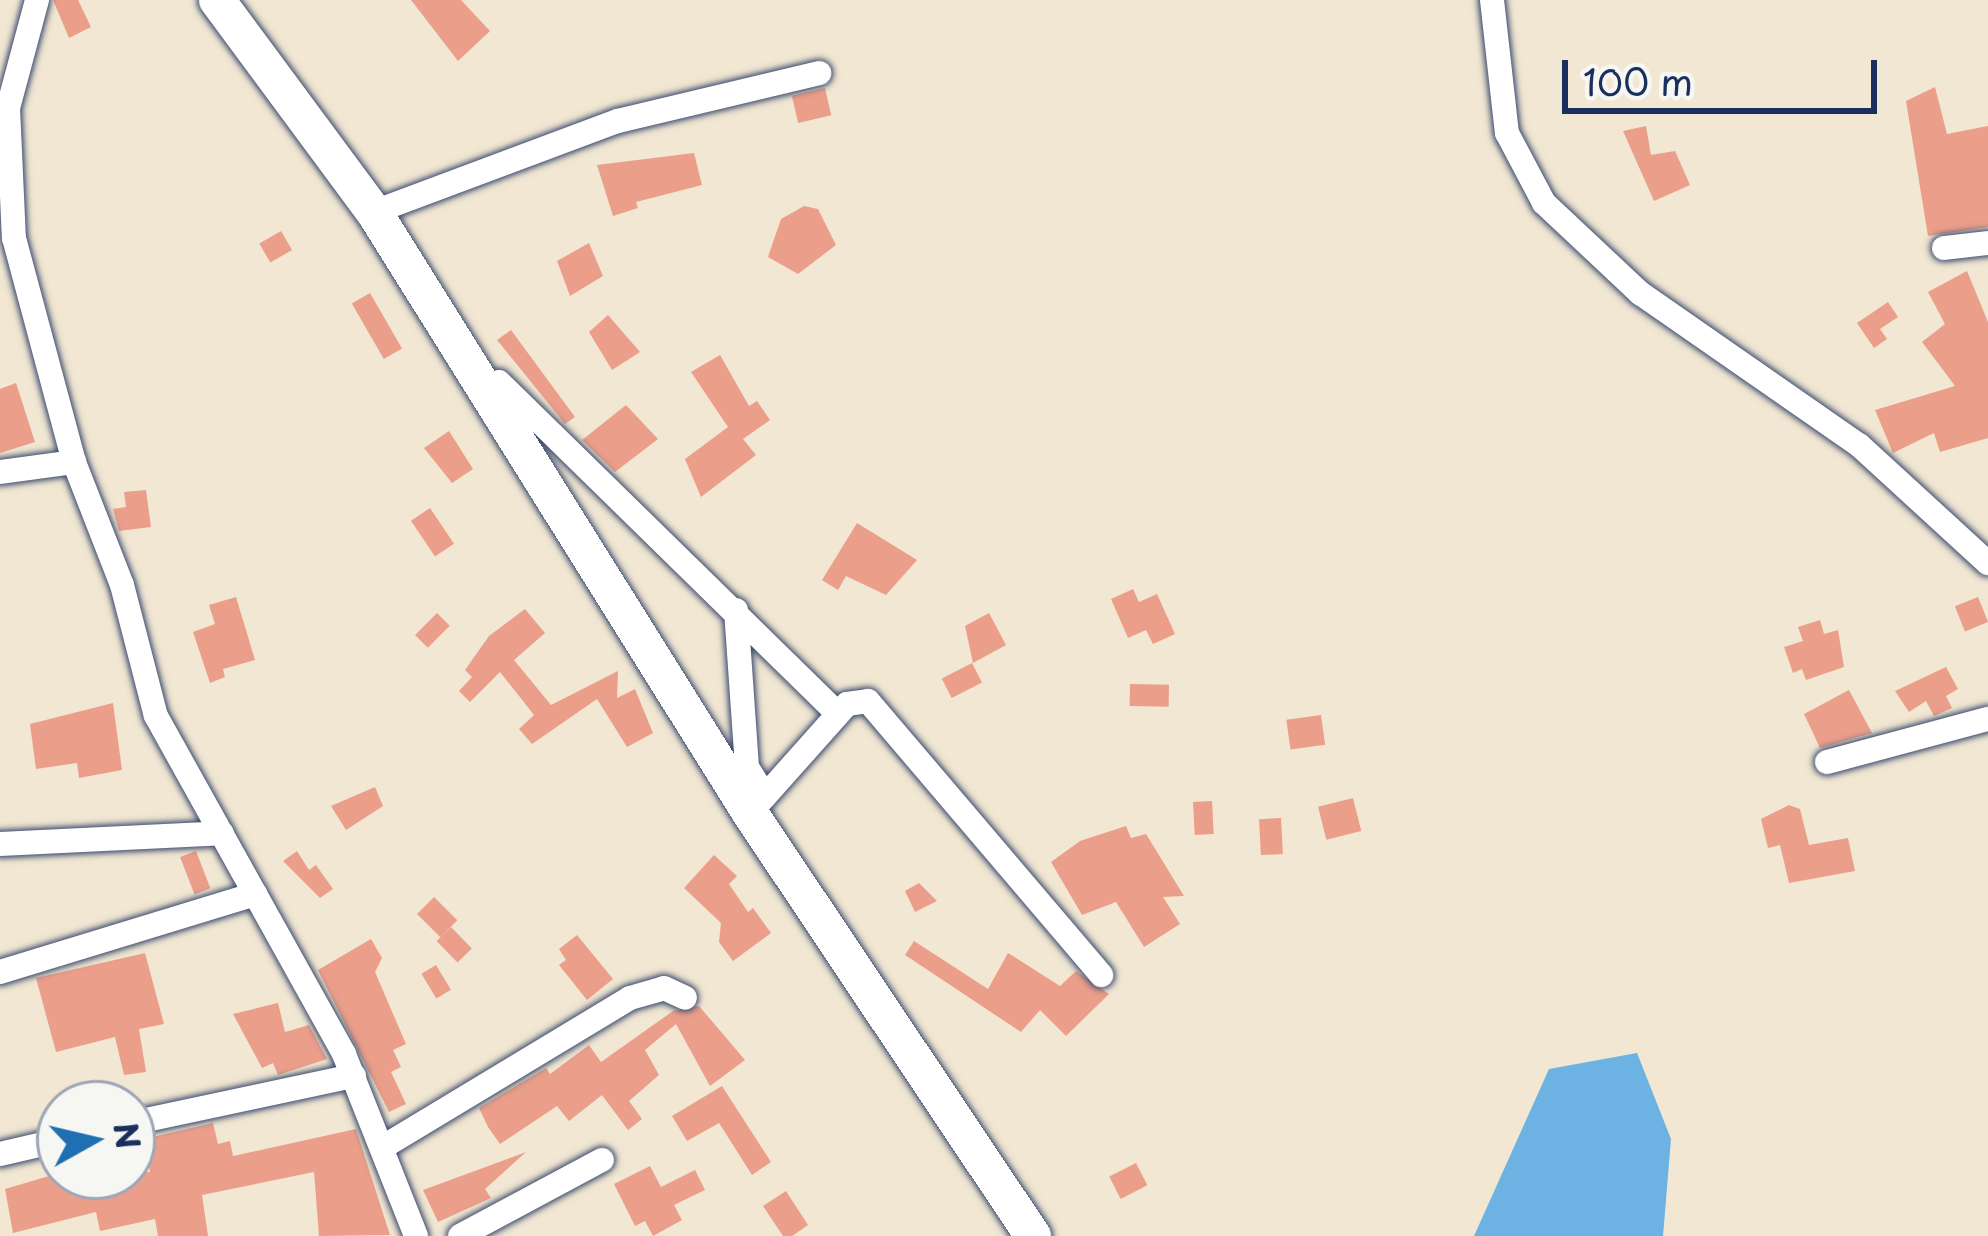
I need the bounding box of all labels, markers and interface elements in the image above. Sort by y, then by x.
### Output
scale bar [1568,36,1883,110]
text: 100 m [1583,54,1693,108]
north arrow [36,1080,156,1200]
text: N [102,1119,155,1152]

